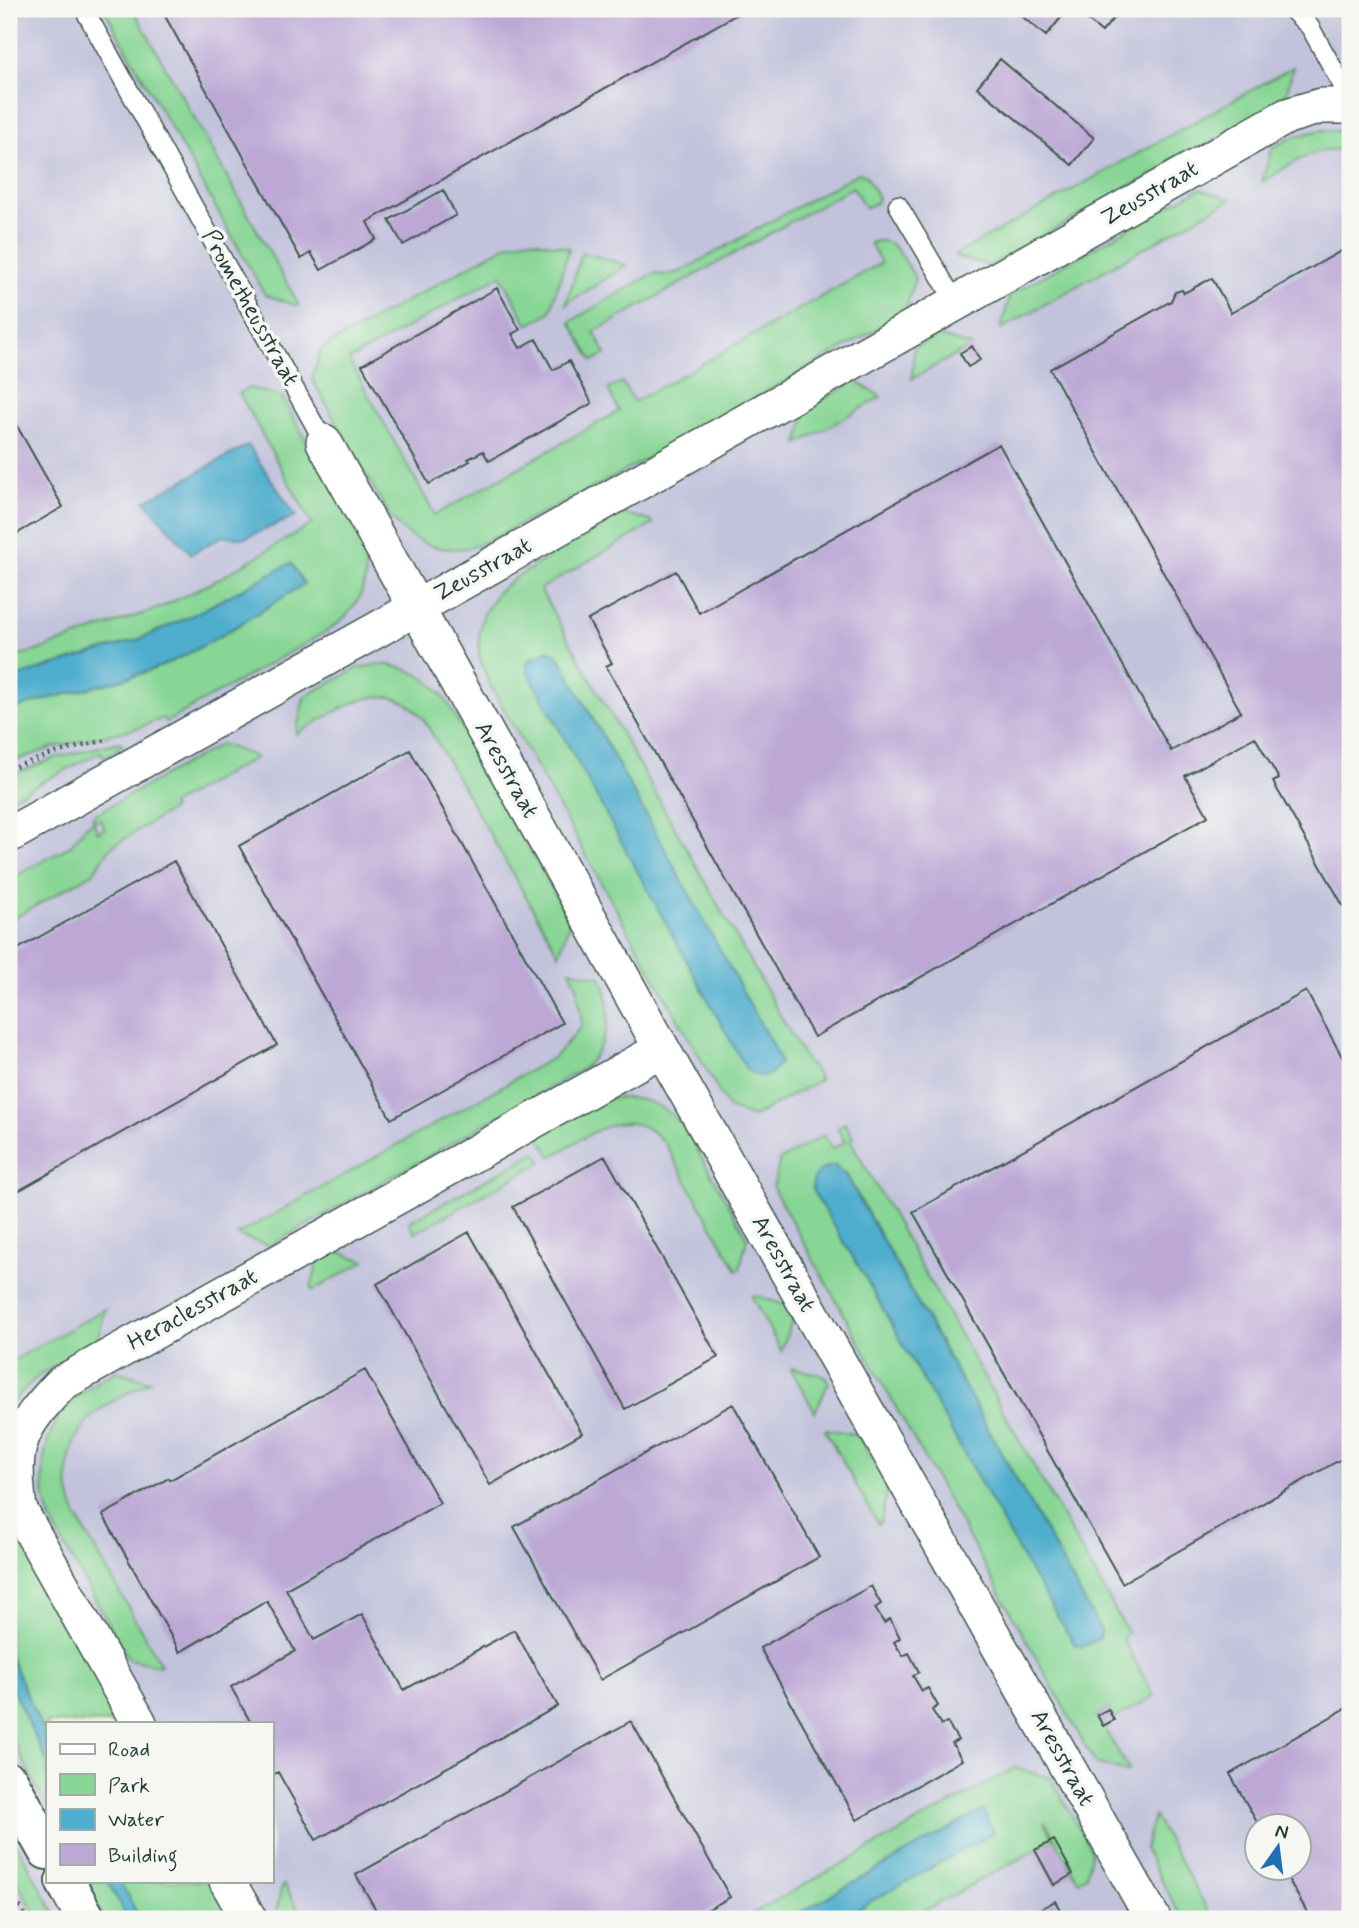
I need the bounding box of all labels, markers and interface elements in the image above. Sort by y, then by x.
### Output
street label: Zeusstraat [1096,154,1204,234]
street label: Prometheusstraat [194,224,306,392]
street label: Zeusstraat [429,530,537,610]
street label: Aresstraat [467,716,545,824]
street label: Aresstraat [744,1210,822,1318]
street label: Heraclesstraat [122,1261,264,1359]
street label: Aresstraat [1023,1704,1101,1812]
legend [46,1722,273,1882]
text: Road [108,1736,150,1764]
text: Park [108,1772,150,1800]
text: Water [108,1806,164,1834]
north arrow [1244,1812,1314,1882]
text: N [1273,1818,1291,1846]
text: Building [108,1842,178,1872]

